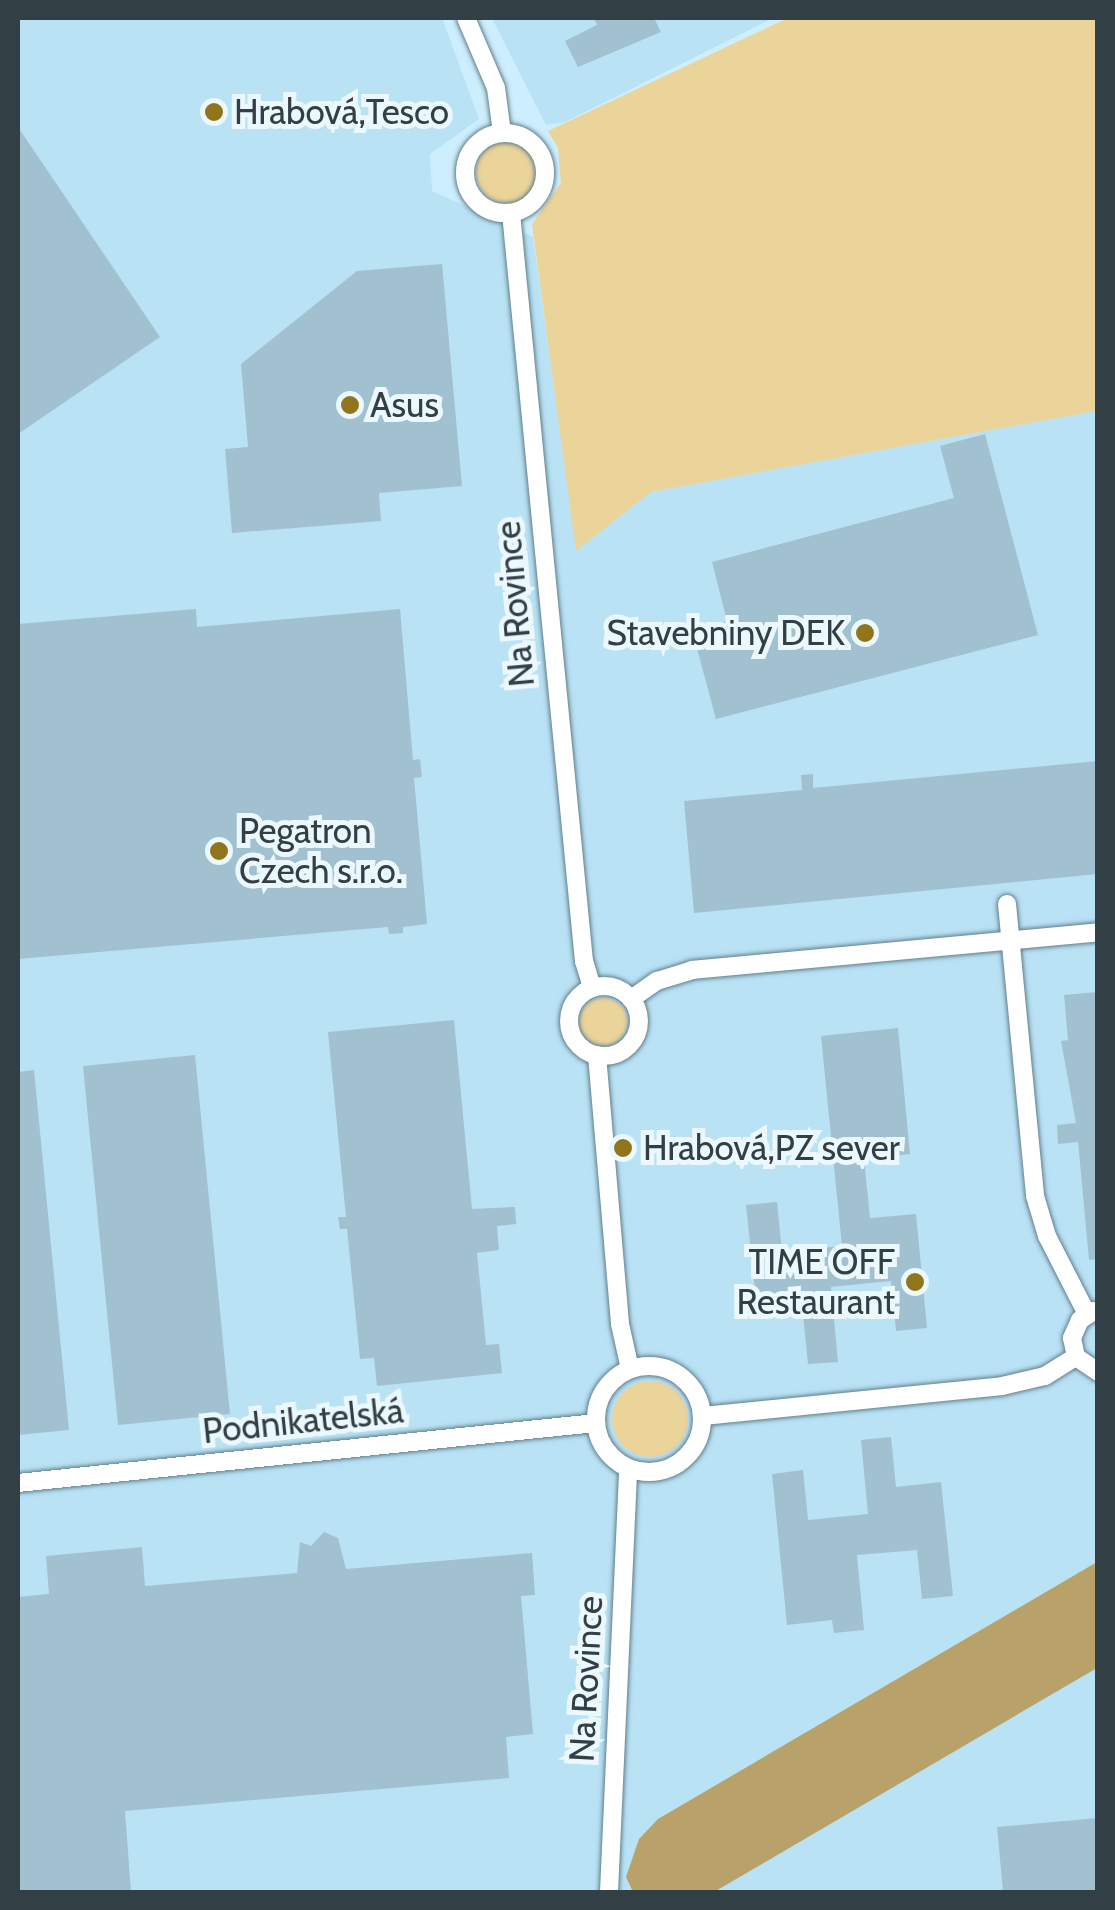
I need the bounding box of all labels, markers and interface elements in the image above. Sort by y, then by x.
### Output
place label: Hrabová,Tesco [234,91,449,133]
marker: Hrabová,Tesco [203,101,225,123]
place label: Asus [370,384,439,426]
marker: Asus [339,394,361,416]
street label: Na Rovince [487,519,543,689]
place label: Stavebniny DEK [607,612,845,654]
marker: Stavebniny DEK [854,622,876,644]
place label: Pegatron Czech s.r.o. [239,810,403,892]
marker: Pegatron Czech s.r.o. [208,840,230,862]
place label: Hrabová,PZ sever [643,1127,900,1169]
marker: Hrabová,PZ sever [612,1137,634,1159]
place label: TIME OFF Restaurant [737,1241,895,1323]
marker: TIME OFF Restaurant [904,1271,926,1293]
street label: Podnikatelská [200,1390,406,1452]
street label: Na Rovince [561,1595,611,1763]

